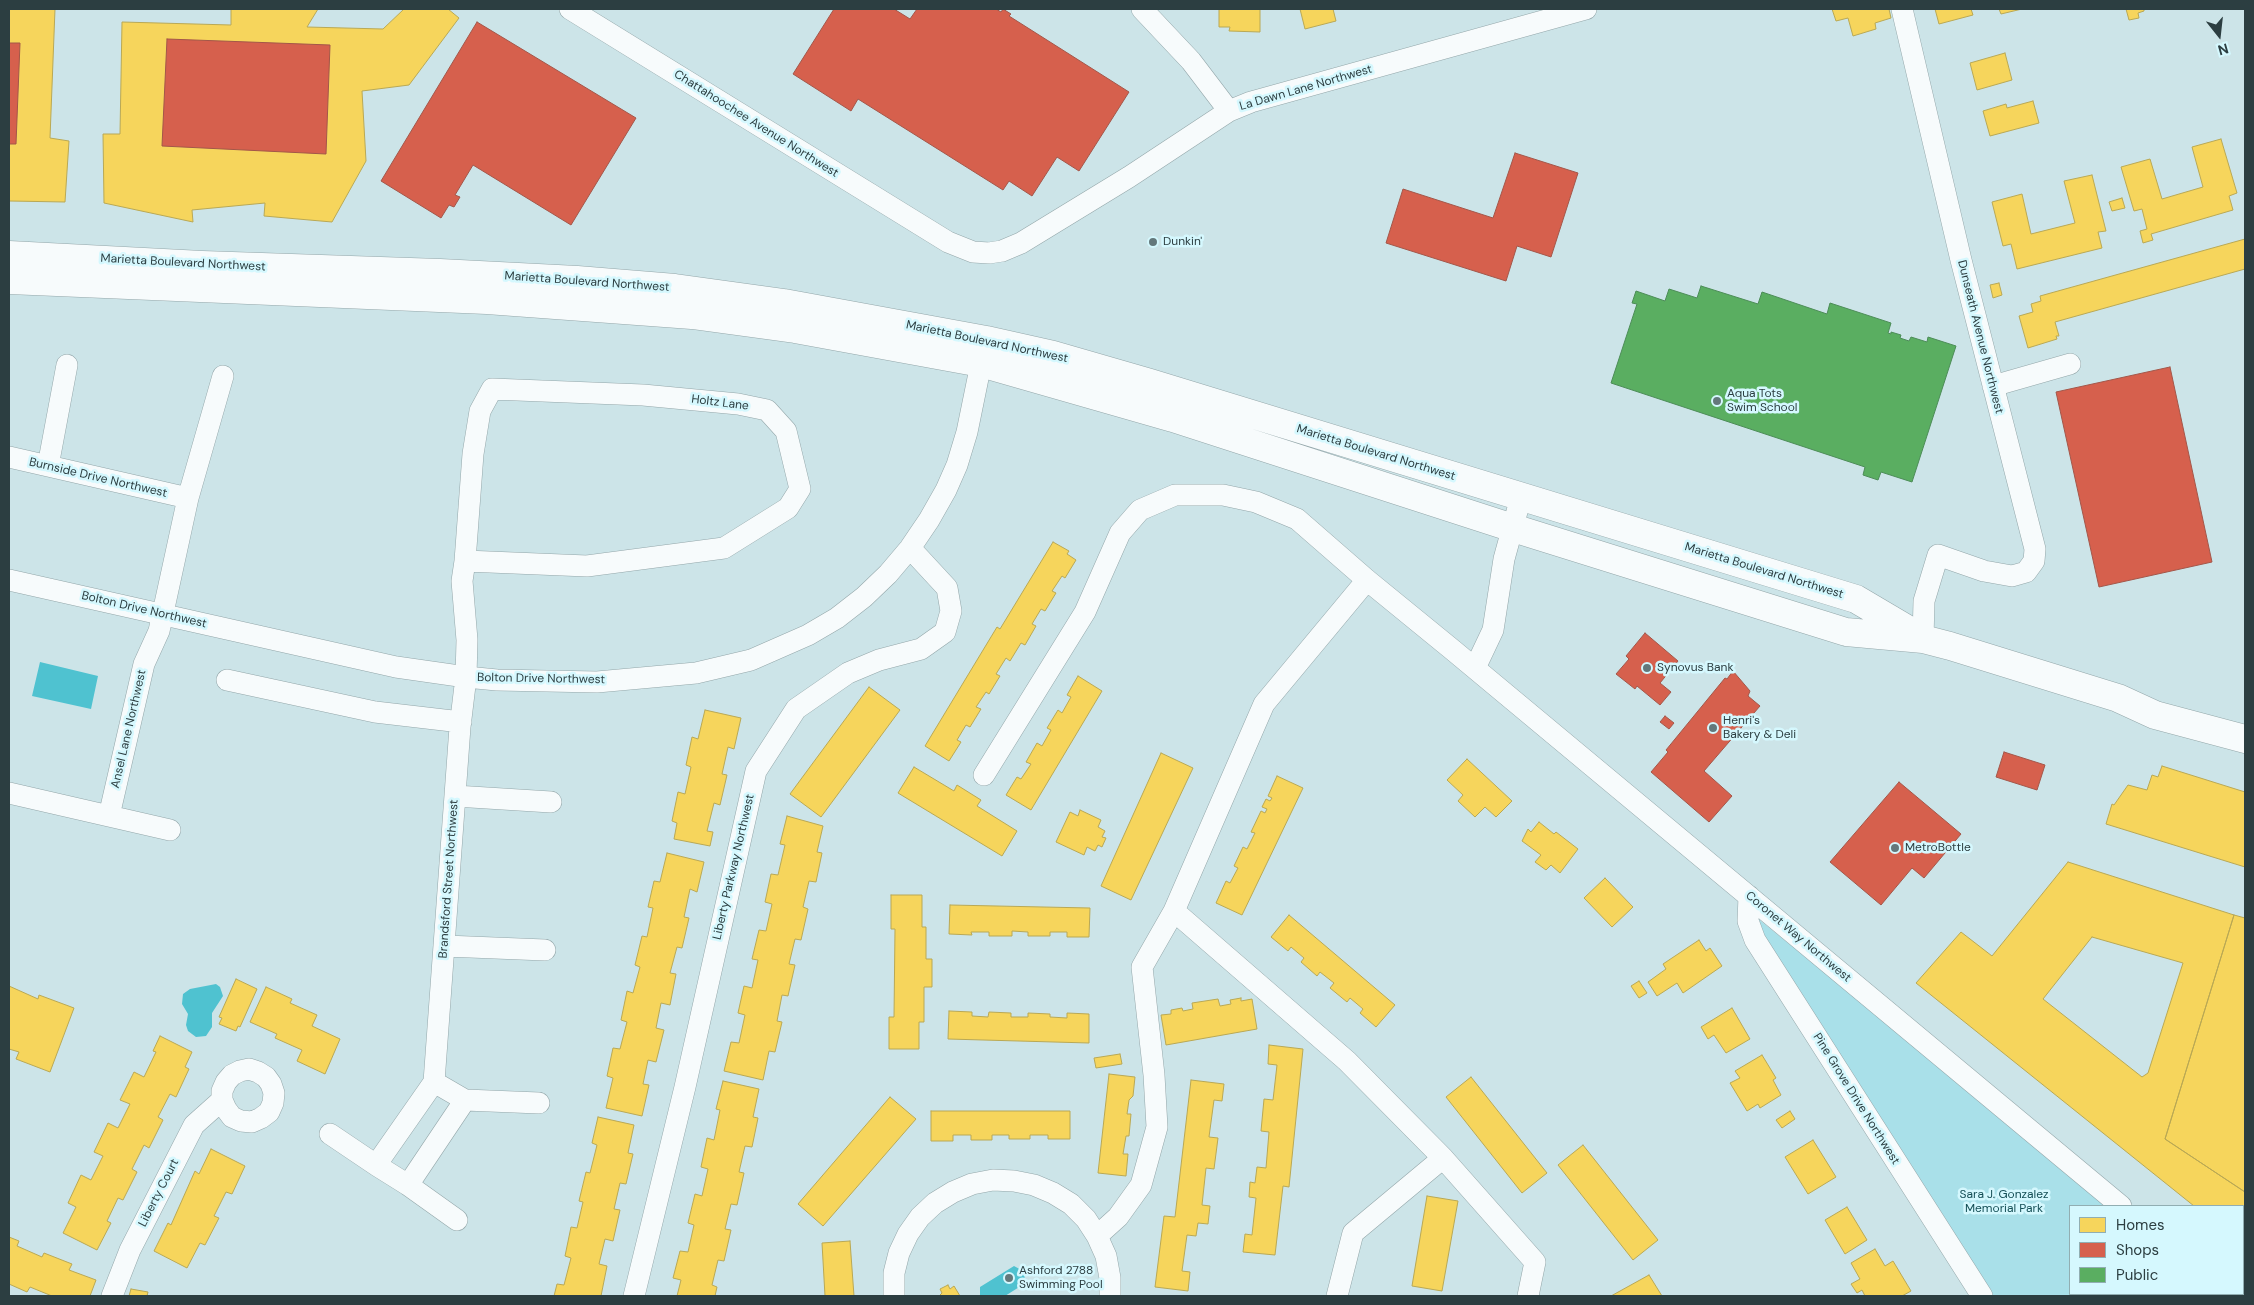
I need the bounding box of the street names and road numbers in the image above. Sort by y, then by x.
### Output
street label: La Dawn Lane Northwest [1238,62,1374,114]
street label: Chattahoochee Avenue Northwest [671,67,841,181]
street label: Marietta Boulevard Northwest [100,251,266,275]
street label: Dunseath Avenue Northwest [1954,259,2006,415]
street label: Marietta Boulevard Northwest [504,269,670,295]
street label: Marietta Boulevard Northwest [905,318,1069,366]
street label: Holtz Lane [690,392,750,414]
street label: Marietta Boulevard Northwest [1295,422,1457,484]
street label: Burnside Drive Northwest [28,455,168,501]
street label: Marietta Boulevard Northwest [1683,540,1845,602]
street label: Bolton Drive Northwest [80,589,208,631]
street label: Ansel Lane Northwest [108,668,150,790]
street label: Bolton Drive Northwest [477,671,605,687]
street label: Liberty Parkway Northwest [710,793,758,941]
street label: Brandsford Street Northwest [436,799,462,959]
street label: Coronet Way Northwest [1742,889,1854,985]
street label: Pine Grove Drive Northwest [1810,1031,1902,1167]
street label: Liberty Court [136,1157,182,1229]

